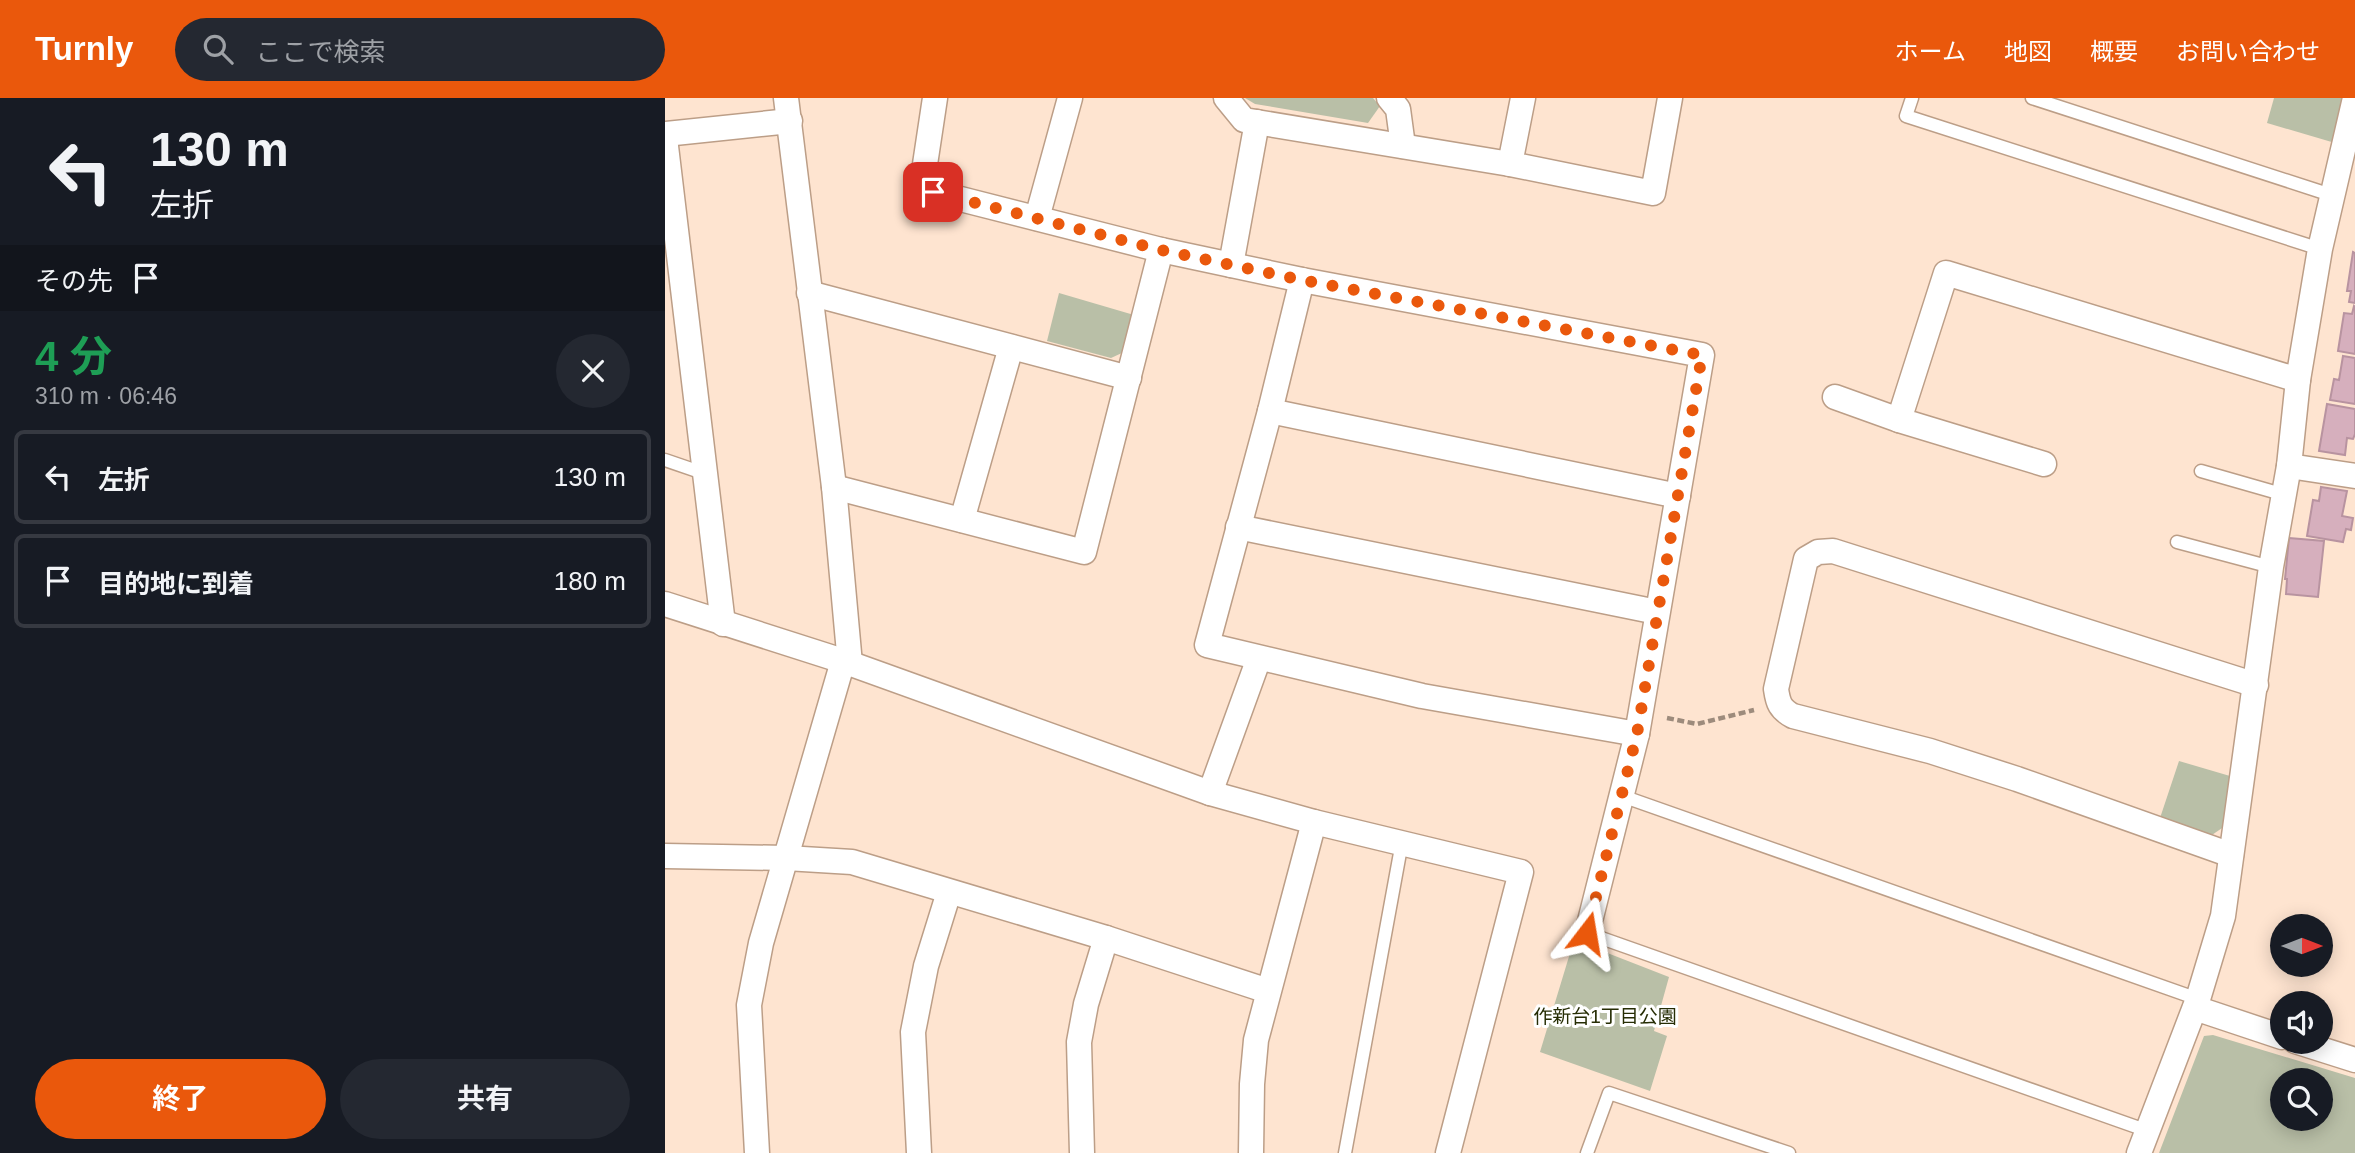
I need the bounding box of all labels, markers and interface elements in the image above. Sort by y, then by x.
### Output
search box [175,18,665,81]
text: Turnly [35,30,133,67]
icon: search [199,30,237,68]
text: ここで検索 [255,37,385,67]
text: ホーム [1895,38,1966,65]
text: 地図 [2004,38,2052,65]
text: 概要 [2090,38,2138,65]
text: お問い合わせ [2176,38,2320,65]
text: 130 m [150,122,289,176]
icon: left [35,126,126,217]
pin [903,162,963,222]
icon: arrive [914,173,952,211]
text: 左折 [150,187,214,223]
icon: arrive [127,259,165,297]
text: その先 [35,266,113,296]
text: 4 分 [35,333,112,380]
button: close [556,334,630,408]
text: 310 m · 06:46 [35,383,177,409]
icon: left [39,458,77,496]
text: 130 m [554,462,626,492]
text: 左折 [98,465,150,495]
icon: arrive [39,562,77,600]
text: 180 m [554,566,626,596]
text: 目的地に到着 [98,569,254,599]
position arrow [1550,896,1624,970]
north arrow [2270,914,2333,976]
map controls [2270,914,2333,1131]
button: sound [2270,991,2333,1054]
park label: 作新台1丁目公園 [1533,1006,1677,1027]
button: 終了 [35,1059,326,1139]
button: 共有 [340,1059,630,1139]
button: search [2270,1068,2333,1131]

